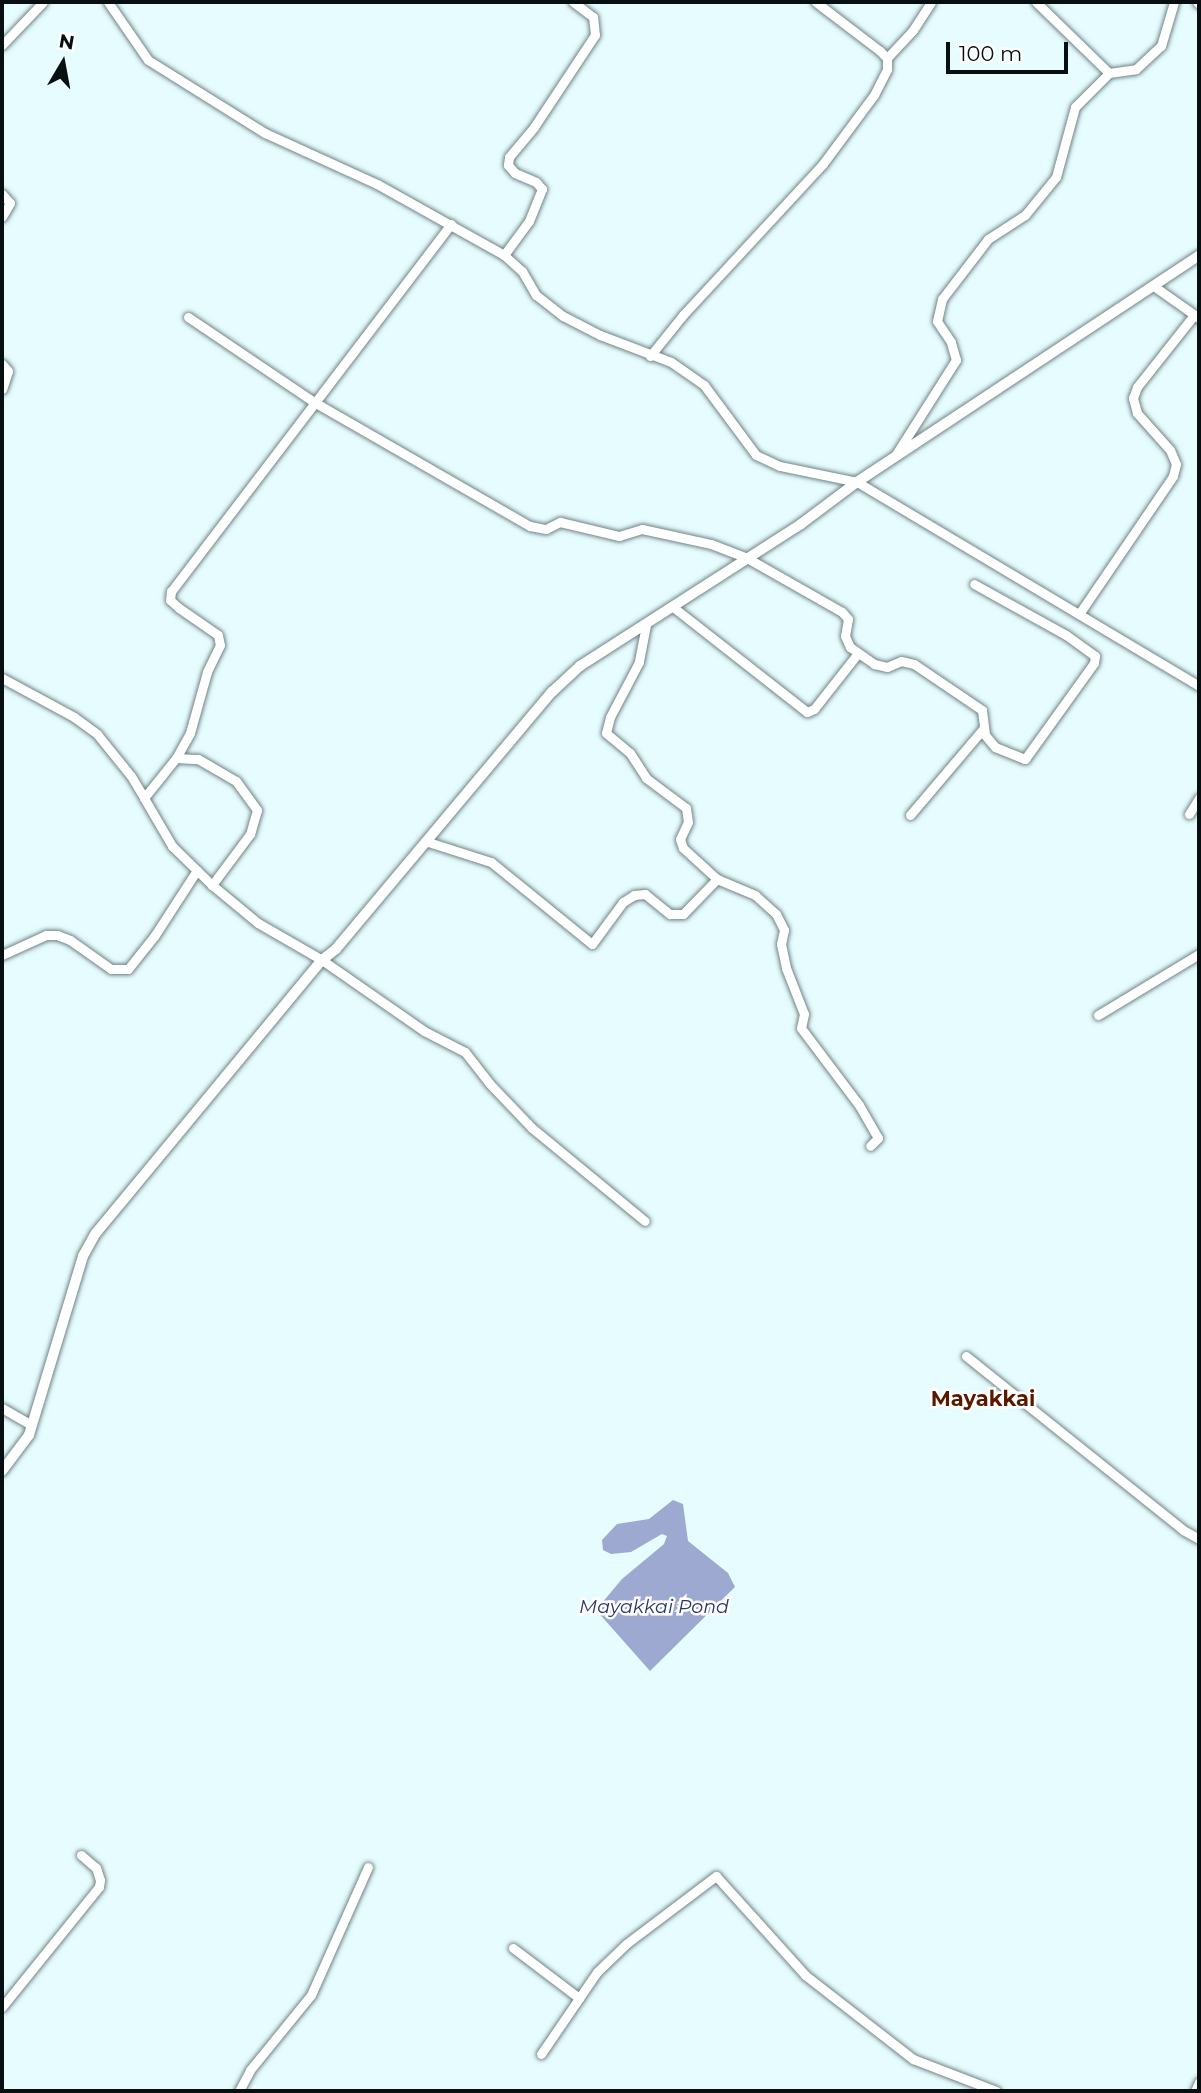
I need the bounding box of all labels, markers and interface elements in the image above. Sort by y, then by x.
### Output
north arrow [28,28,98,98]
scale bar [949,28,1072,72]
text: N [57,29,76,54]
text: 100 m [959,41,1022,66]
district label: Mayakkai [931,1386,1035,1412]
water label: Mayakkai Pond [579,1596,729,1618]

